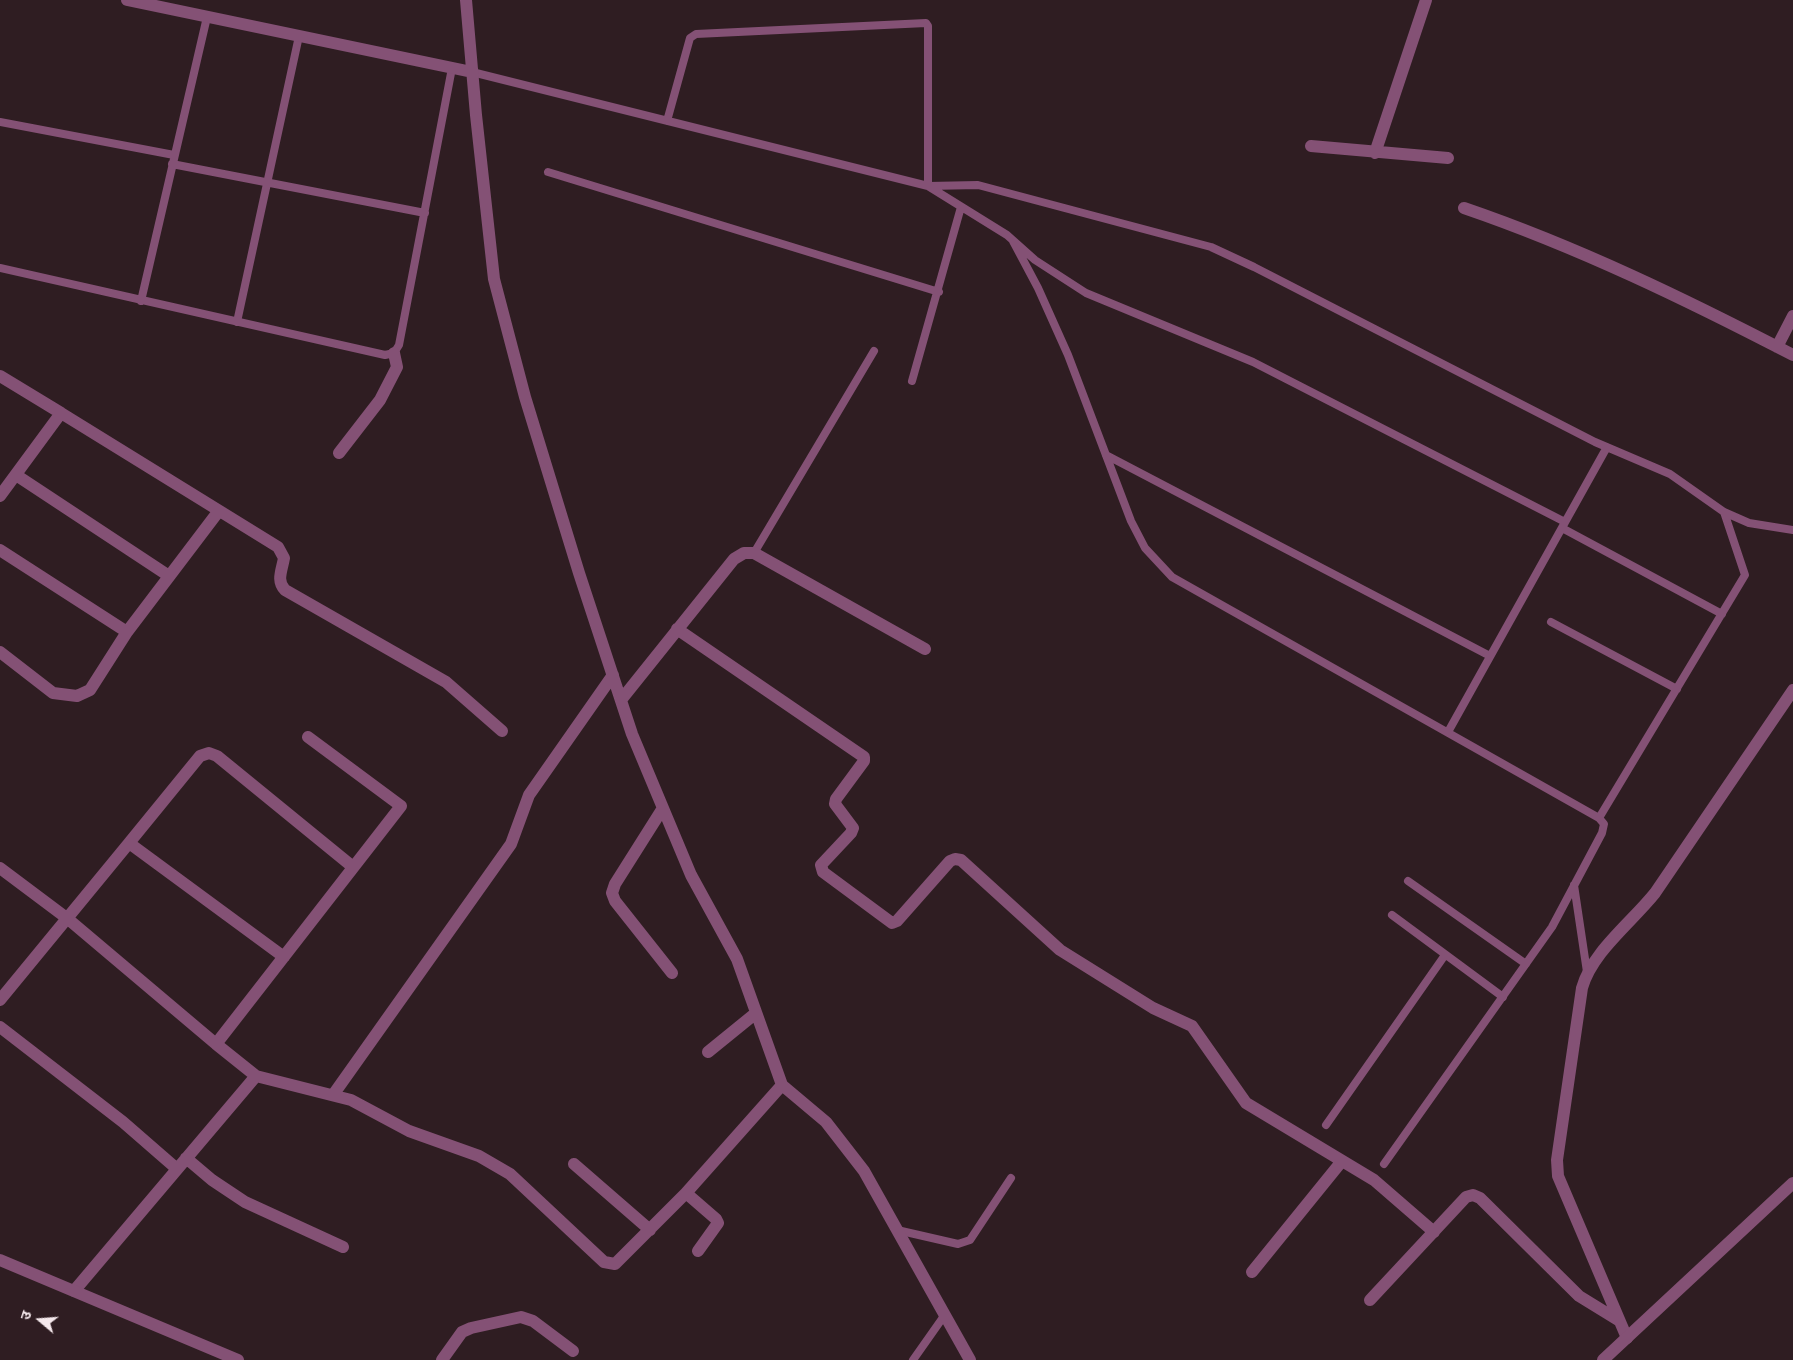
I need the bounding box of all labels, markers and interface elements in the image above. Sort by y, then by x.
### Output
north arrow [15,1295,65,1345]
text: उ [16,1309,35,1322]

